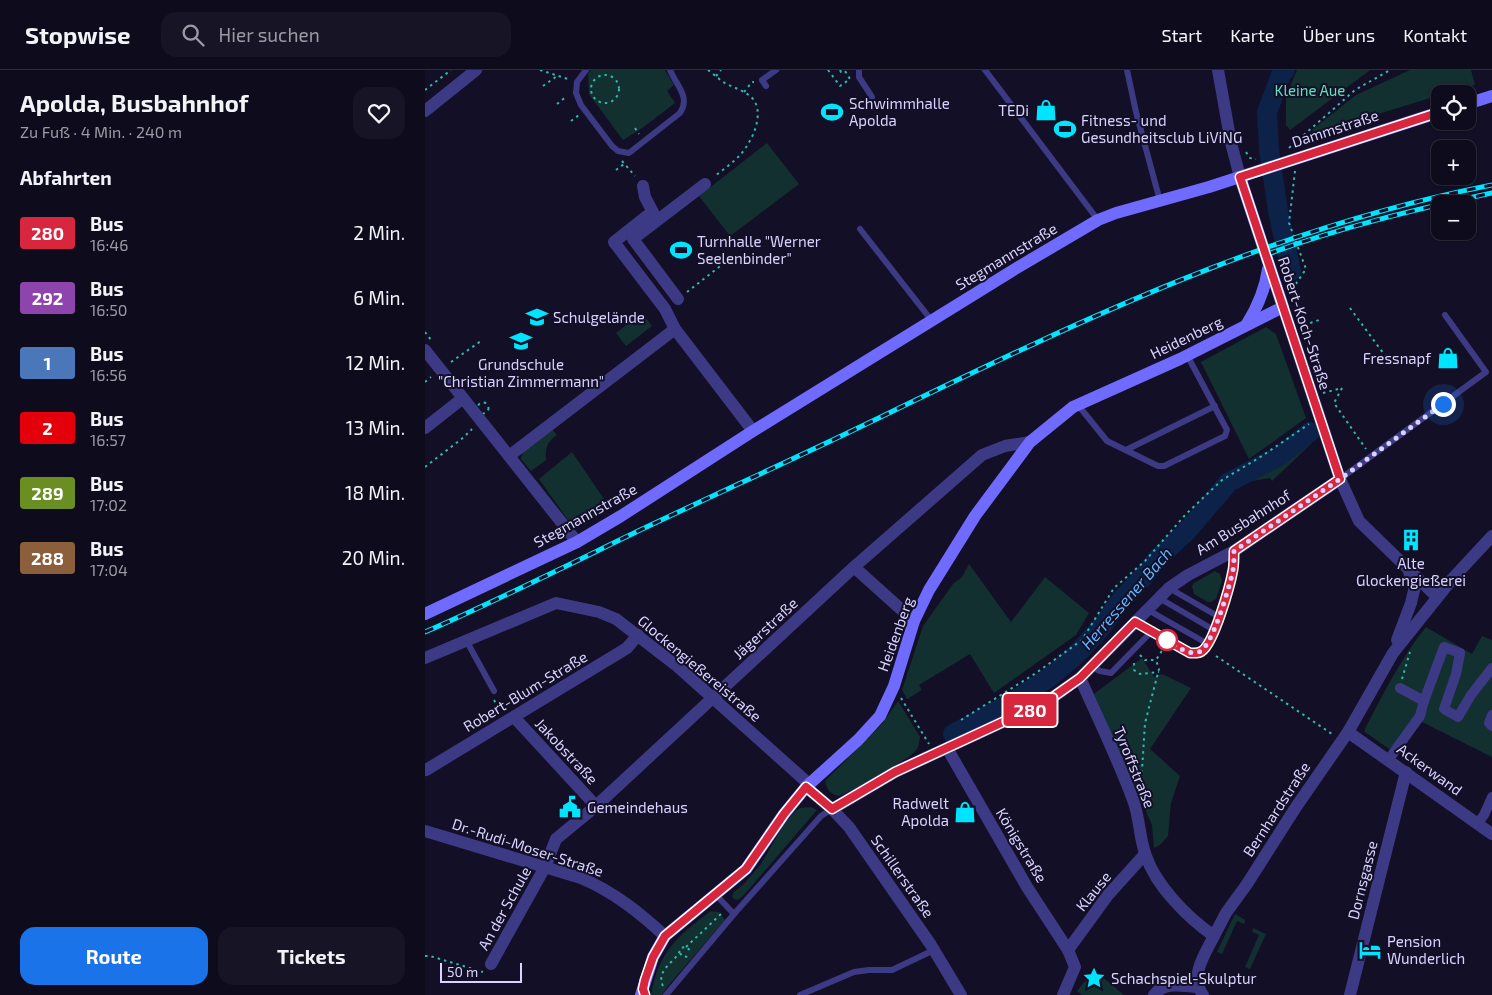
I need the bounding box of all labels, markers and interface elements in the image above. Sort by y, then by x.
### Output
search box [161,12,511,57]
text: Stopwise [25,20,131,49]
icon: search [179,21,207,49]
text: Hier suchen [219,23,320,46]
text: Start [1161,24,1202,46]
text: Karte [1230,24,1275,46]
text: Über uns [1303,24,1375,46]
text: Kontakt [1403,24,1467,46]
park label: Kleine Aue [1275,81,1345,99]
map controls [1431,85,1476,240]
button: locate [1431,85,1476,130]
button: heart [353,87,405,139]
text: Apolda, Busbahnhof [20,88,248,117]
place label: Schwimmhalle Apolda [849,94,950,129]
shop icon: TEDi [1033,97,1059,123]
sports icon: Schwimmhalle Apolda [819,99,845,125]
place label: TEDi [998,101,1029,119]
street label: Dammstraße [1289,105,1381,151]
place label: Fitness- und Gesundheitsclub LiViNG [1081,111,1242,146]
sports icon: Fitness- und Gesundheitsclub LiViNG [1052,116,1078,142]
text: Zu Fuß · 4 Min. · 240 m [20,122,182,141]
button: + [1431,140,1476,185]
text: Abfahrten [20,166,112,189]
button: − [1431,195,1476,240]
text: Bus [90,212,124,235]
street label: Stegmannstraße [952,219,1060,293]
text: 2 Min. [353,221,405,244]
text: 280 [31,222,64,244]
place label: Turnhalle "Werner Seelenbinder" [697,232,821,267]
text: 16:46 [90,235,128,254]
sports icon: Turnhalle "Werner Seelenbinder" [668,237,694,263]
street label: Robert-Koch-Straße [1275,254,1335,392]
text: Bus [90,277,124,300]
text: 6 Min. [353,286,405,309]
text: 292 [32,287,63,309]
text: 16:50 [90,300,128,319]
school or university icon: Schulgelände [524,304,550,330]
place label: Schulgelände [553,308,645,326]
street label: Heidenberg [1147,312,1226,362]
school or university icon: Grundschule "Christian Zimmermann" [508,328,534,354]
text: Bus [90,342,124,365]
shop icon: Fressnapf [1435,345,1461,371]
place label: Fressnapf [1363,349,1431,367]
text: 12 Min. [346,351,405,374]
text: 1 [44,352,51,374]
place label: Grundschule "Christian Zimmermann" [438,355,604,390]
text: 16:56 [90,365,127,384]
your location [1431,392,1456,417]
text: Bus [90,407,124,430]
text: 13 Min. [346,416,405,439]
text: 2 [42,417,53,439]
text: 16:57 [90,430,126,449]
text: Bus [90,472,124,495]
street label: Stegmannstraße [530,479,640,551]
text: 18 Min. [345,481,405,504]
text: 289 [31,482,64,504]
street label: Am Busbahnhof [1192,485,1294,558]
text: 17:02 [90,495,127,514]
building icon: Alte Glockengießerei [1398,527,1424,553]
text: Bus [90,537,124,560]
water label: Herressener Bach [1077,543,1175,653]
text: 20 Min. [342,546,405,569]
text: 288 [31,547,64,569]
place label: Alte Glockengießerei [1356,554,1466,589]
text: 17:04 [90,560,128,579]
street label: Jägerstraße [729,594,801,662]
street label: Heidenberg [873,594,917,674]
street label: Glockengießereistraße [635,611,765,725]
unlabelled marker [1156,629,1178,651]
street label: Robert-Blum-Straße [460,647,590,735]
line badge: 280 [1001,694,1059,726]
text: 280 [1013,699,1047,721]
street label: Jakobstraße [532,714,602,788]
street label: Tyroffstraße [1110,724,1160,810]
street label: Ackerwand [1394,739,1466,799]
street label: Bernhardstraße [1239,758,1313,860]
public building icon: Gemeindehaus [557,794,583,820]
place label: Radwelt Apolda [892,794,949,829]
place label: Gemeindehaus [587,798,688,816]
shop icon: Radwelt Apolda [952,799,978,825]
street label: Königstraße [993,804,1051,886]
street label: Dr.-Rudi-Moser-Straße [450,814,606,880]
street label: Schillerstraße [868,831,938,921]
street label: Dornsgasse [1344,839,1380,921]
street label: An der Schule [474,863,534,953]
street label: Klause [1072,868,1114,914]
button: Route [20,927,208,985]
button: Tickets [218,927,405,985]
place label: Pension Wunderlich [1387,932,1465,967]
hotel icon: Pension Wunderlich [1357,937,1383,963]
scale bar [440,960,523,983]
text: 50 m [447,963,478,980]
place icon: Schachspiel-Skulptur [1081,965,1107,991]
place label: Schachspiel-Skulptur [1111,969,1257,987]

